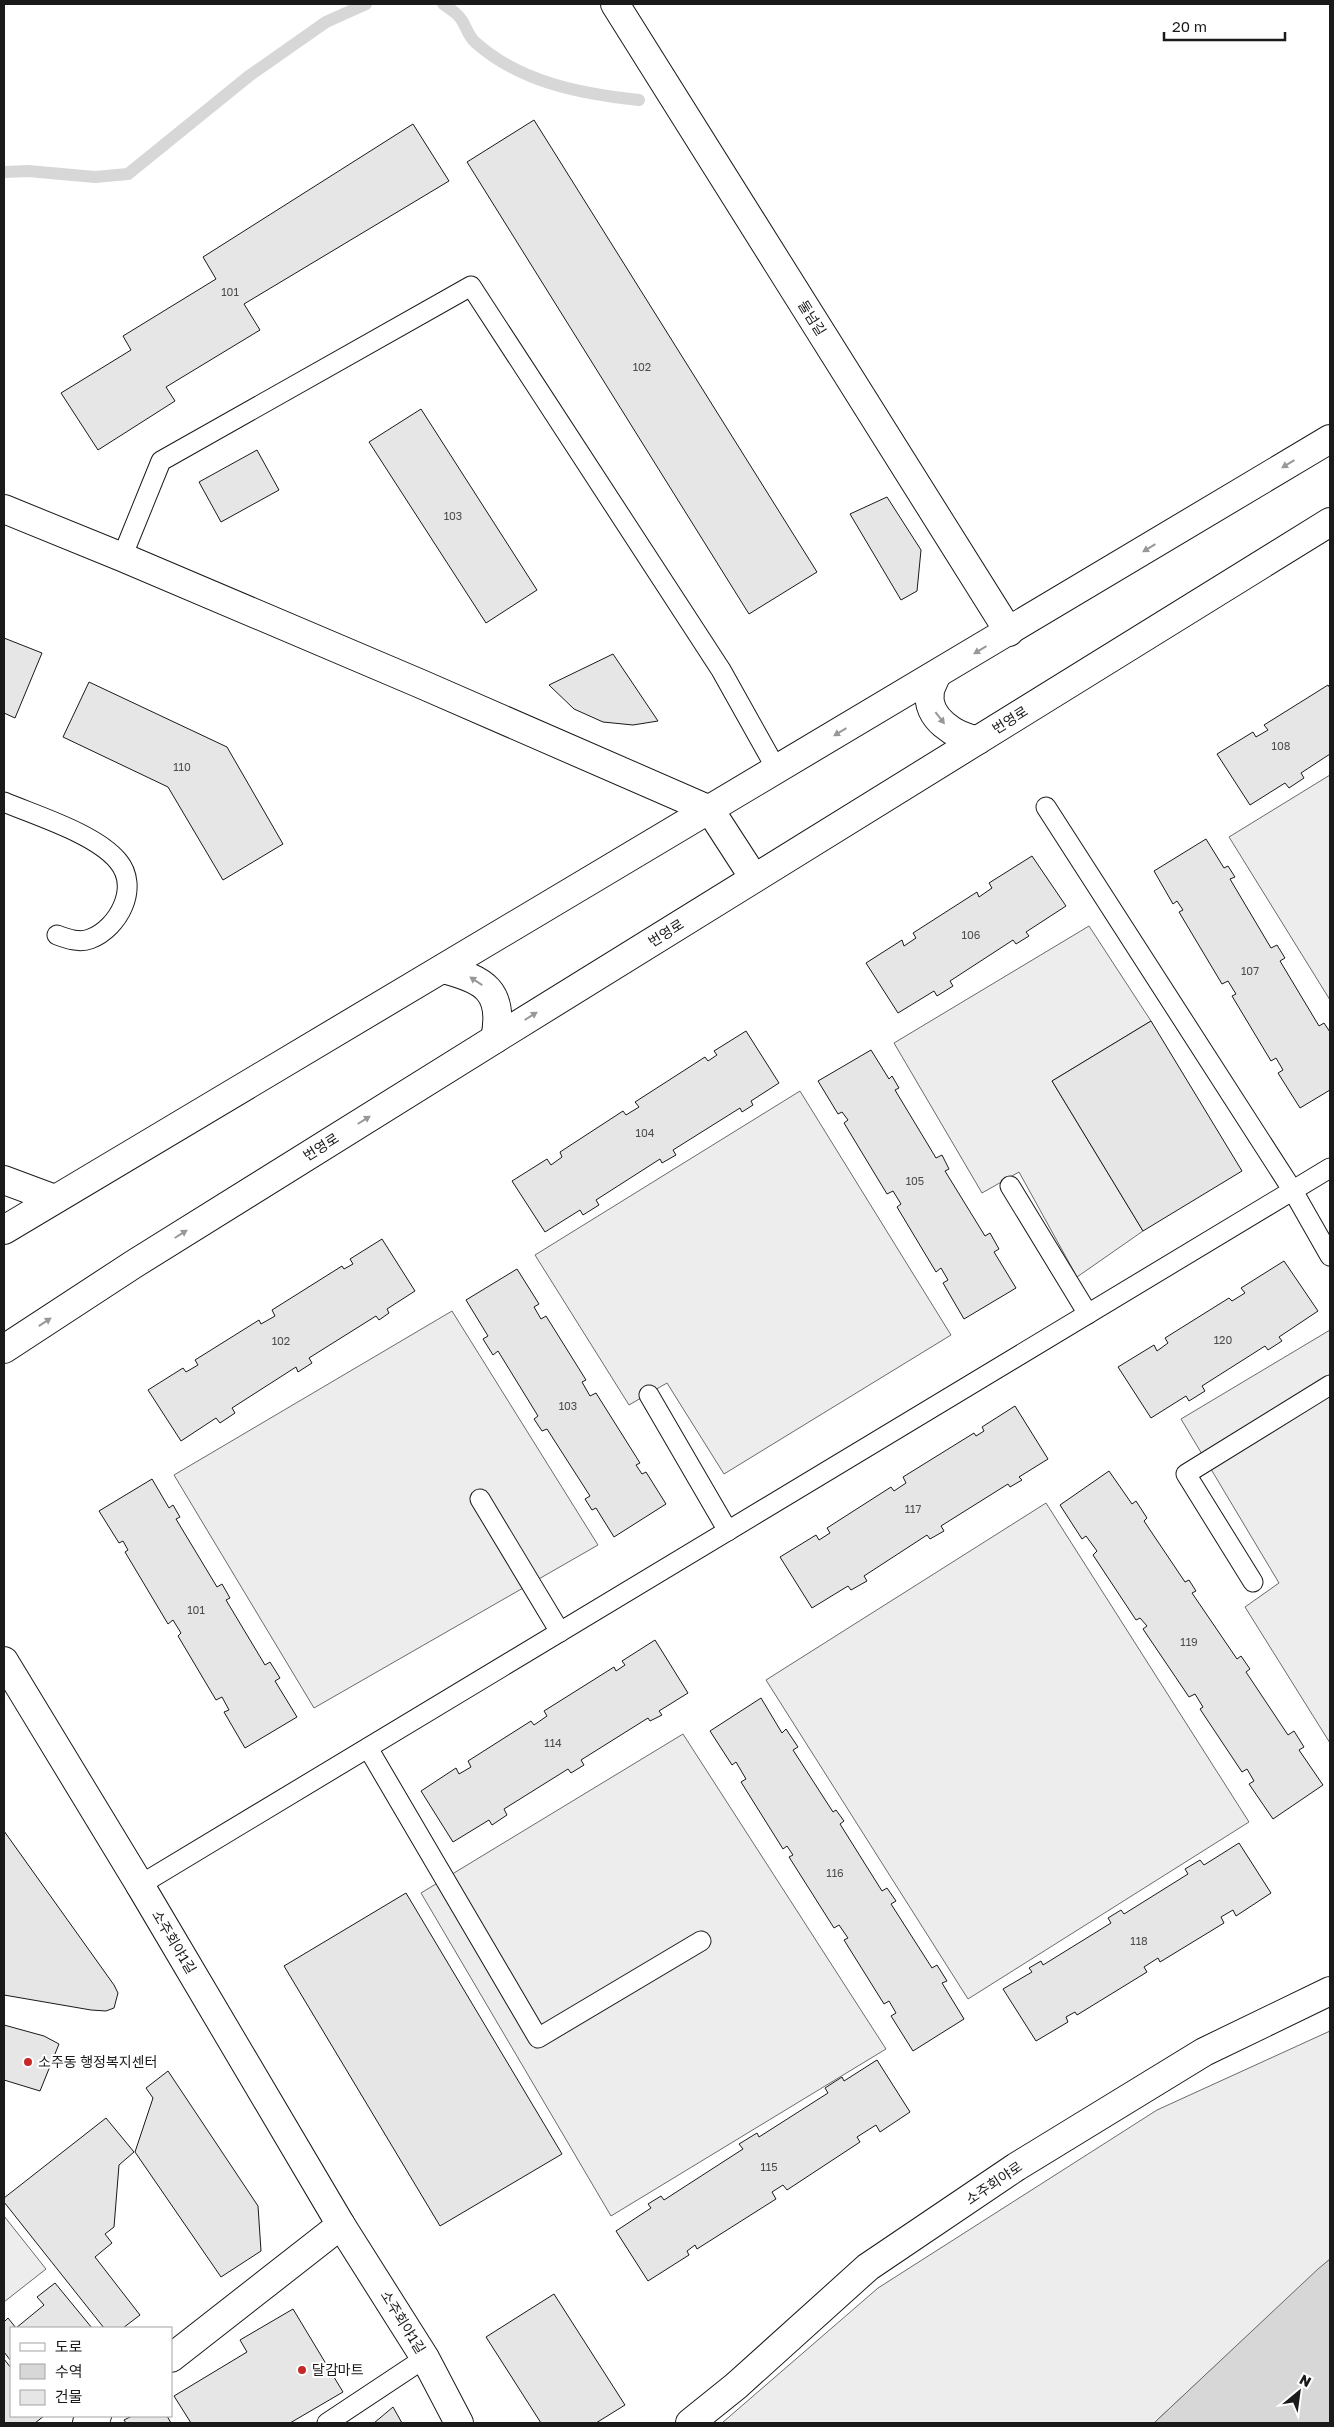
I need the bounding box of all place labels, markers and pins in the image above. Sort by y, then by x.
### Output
place label: 소주동 행정복지센터 [38,2053,157,2070]
marker: 소주동 행정복지센터 [22,2056,34,2068]
place label: 달감마트 [312,2361,364,2378]
marker: 달감마트 [296,2364,308,2376]

